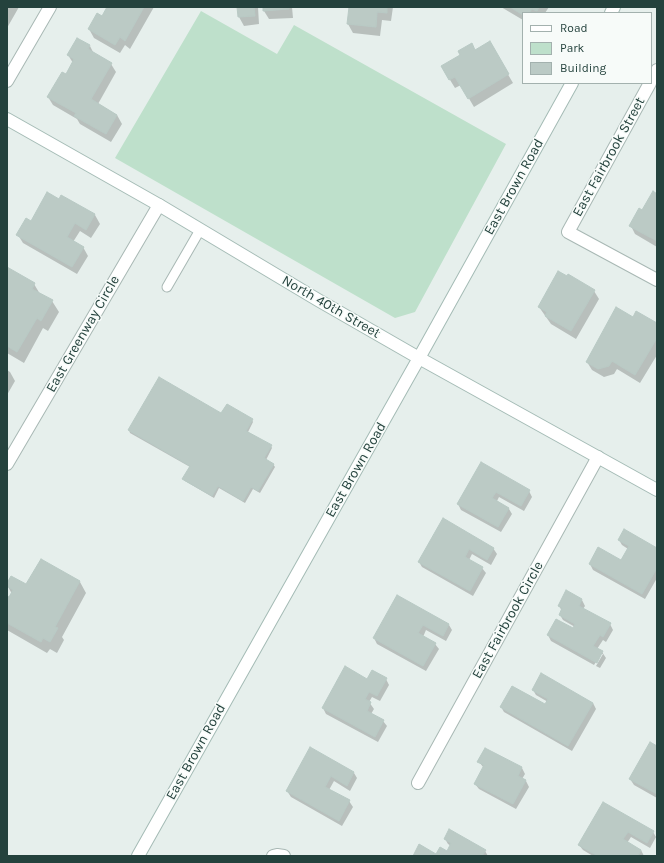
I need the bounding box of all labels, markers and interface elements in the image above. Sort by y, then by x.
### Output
legend [522,12,652,84]
text: Road [560,21,588,35]
text: Park [560,41,584,55]
text: Building [560,61,606,75]
street label: East Fairbrook Street [569,94,649,220]
street label: East Brown Road [481,136,547,238]
street label: North 40th Street [279,272,383,342]
street label: East Greenway Circle [43,273,123,395]
street label: East Brown Road [322,419,390,521]
street label: East Fairbrook Circle [469,558,547,682]
street label: East Brown Road [163,701,229,803]

